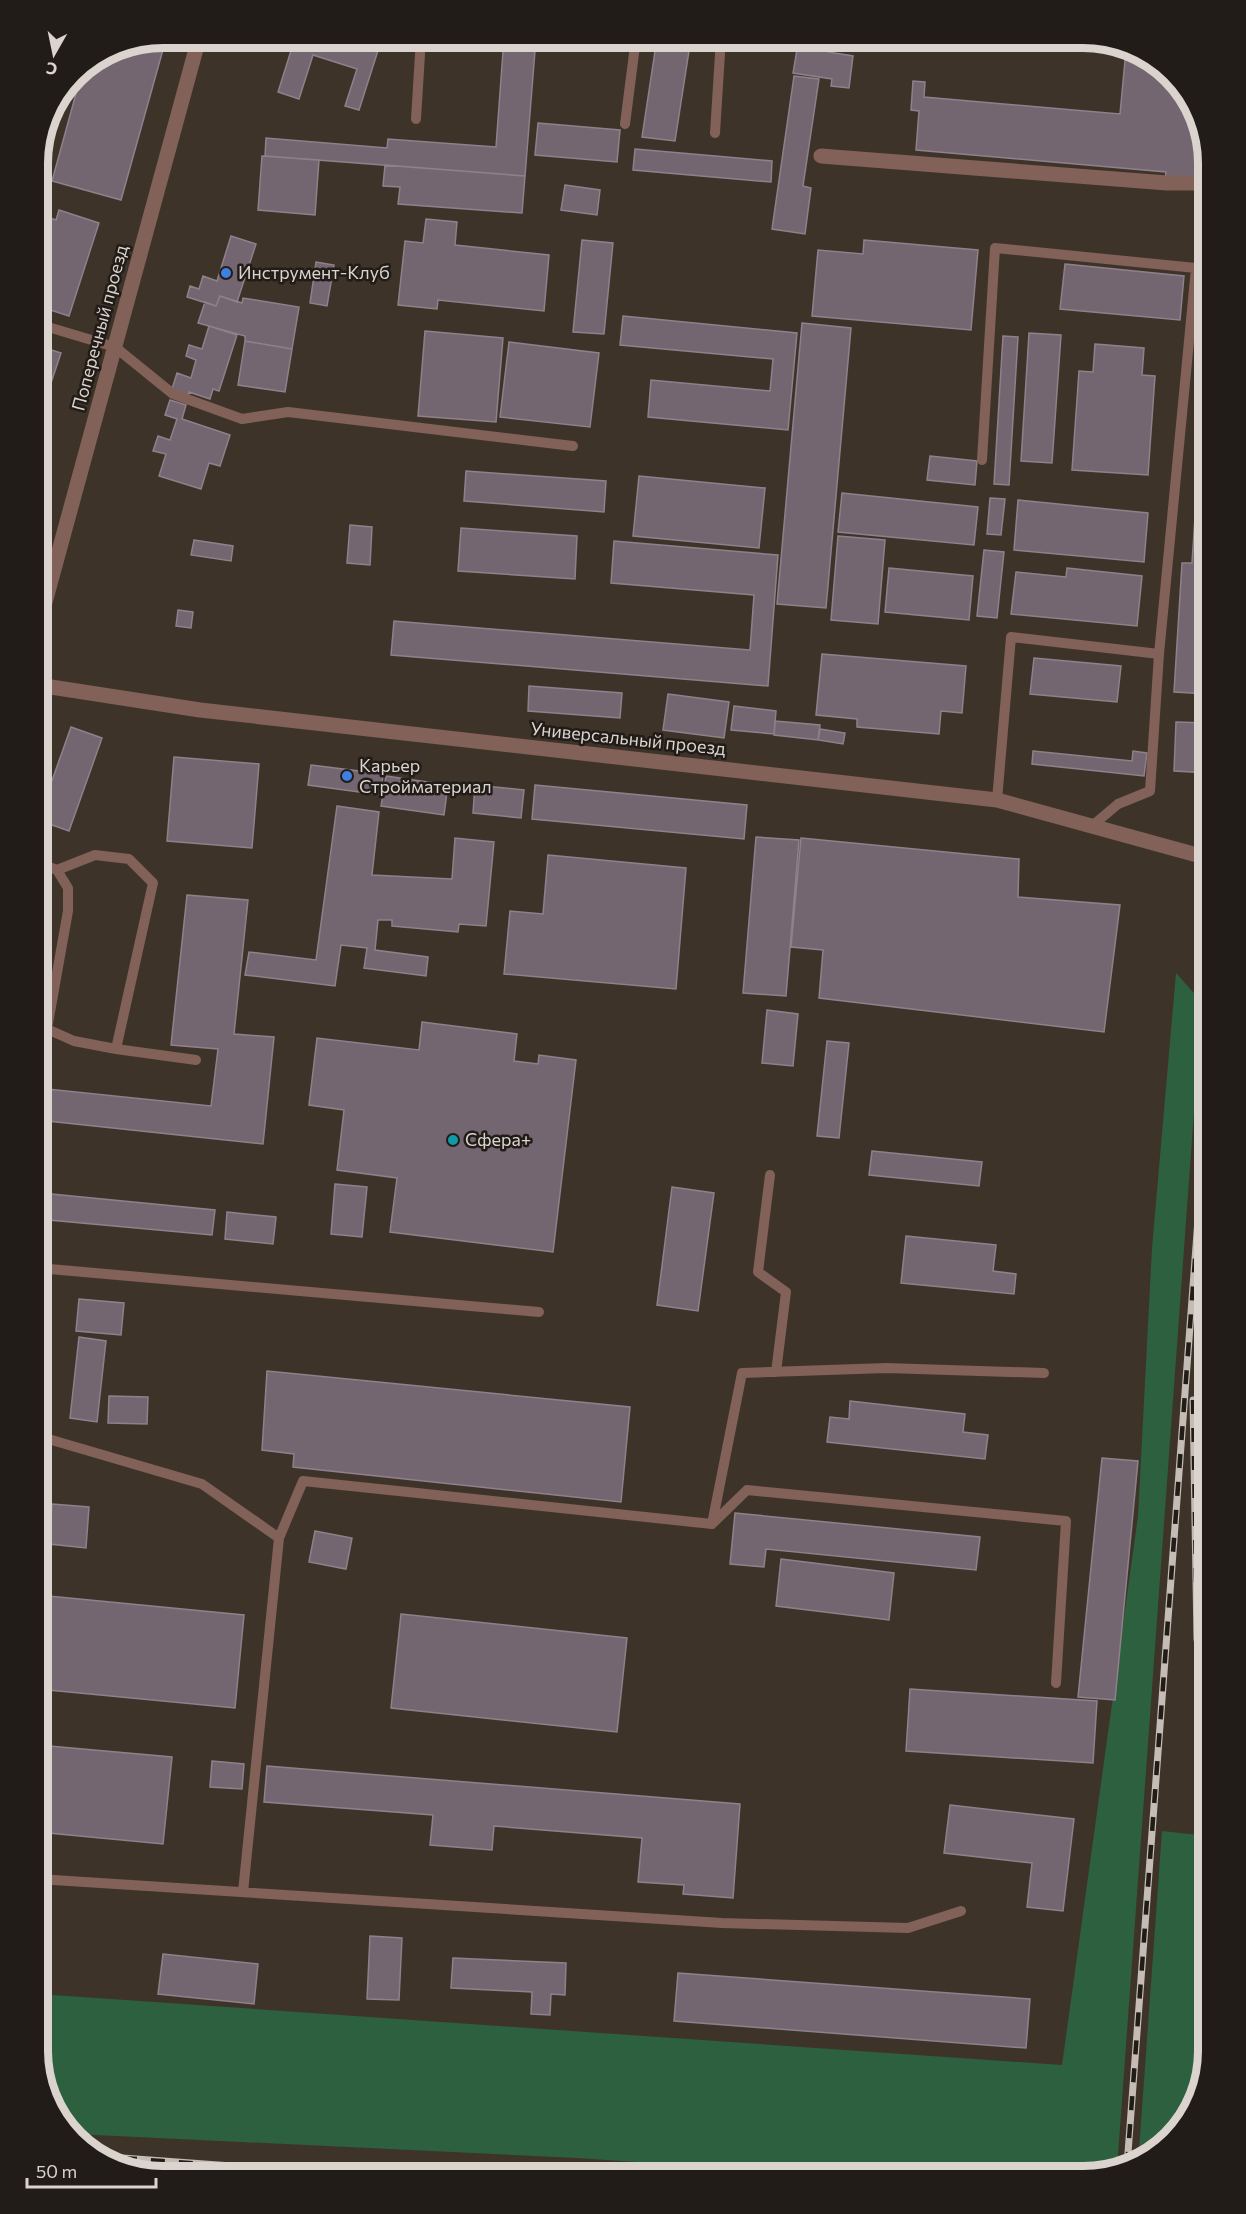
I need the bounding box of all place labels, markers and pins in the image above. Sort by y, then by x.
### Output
place label: Инструмент-Клуб [238,261,390,283]
marker: Инструмент-Клуб [219,266,233,280]
place label: Карьер Стройматериал [359,754,492,797]
marker: Карьер Стройматериал [340,769,354,783]
place label: Сфера+ [465,1128,531,1150]
marker: Сфера+ [446,1133,460,1147]

